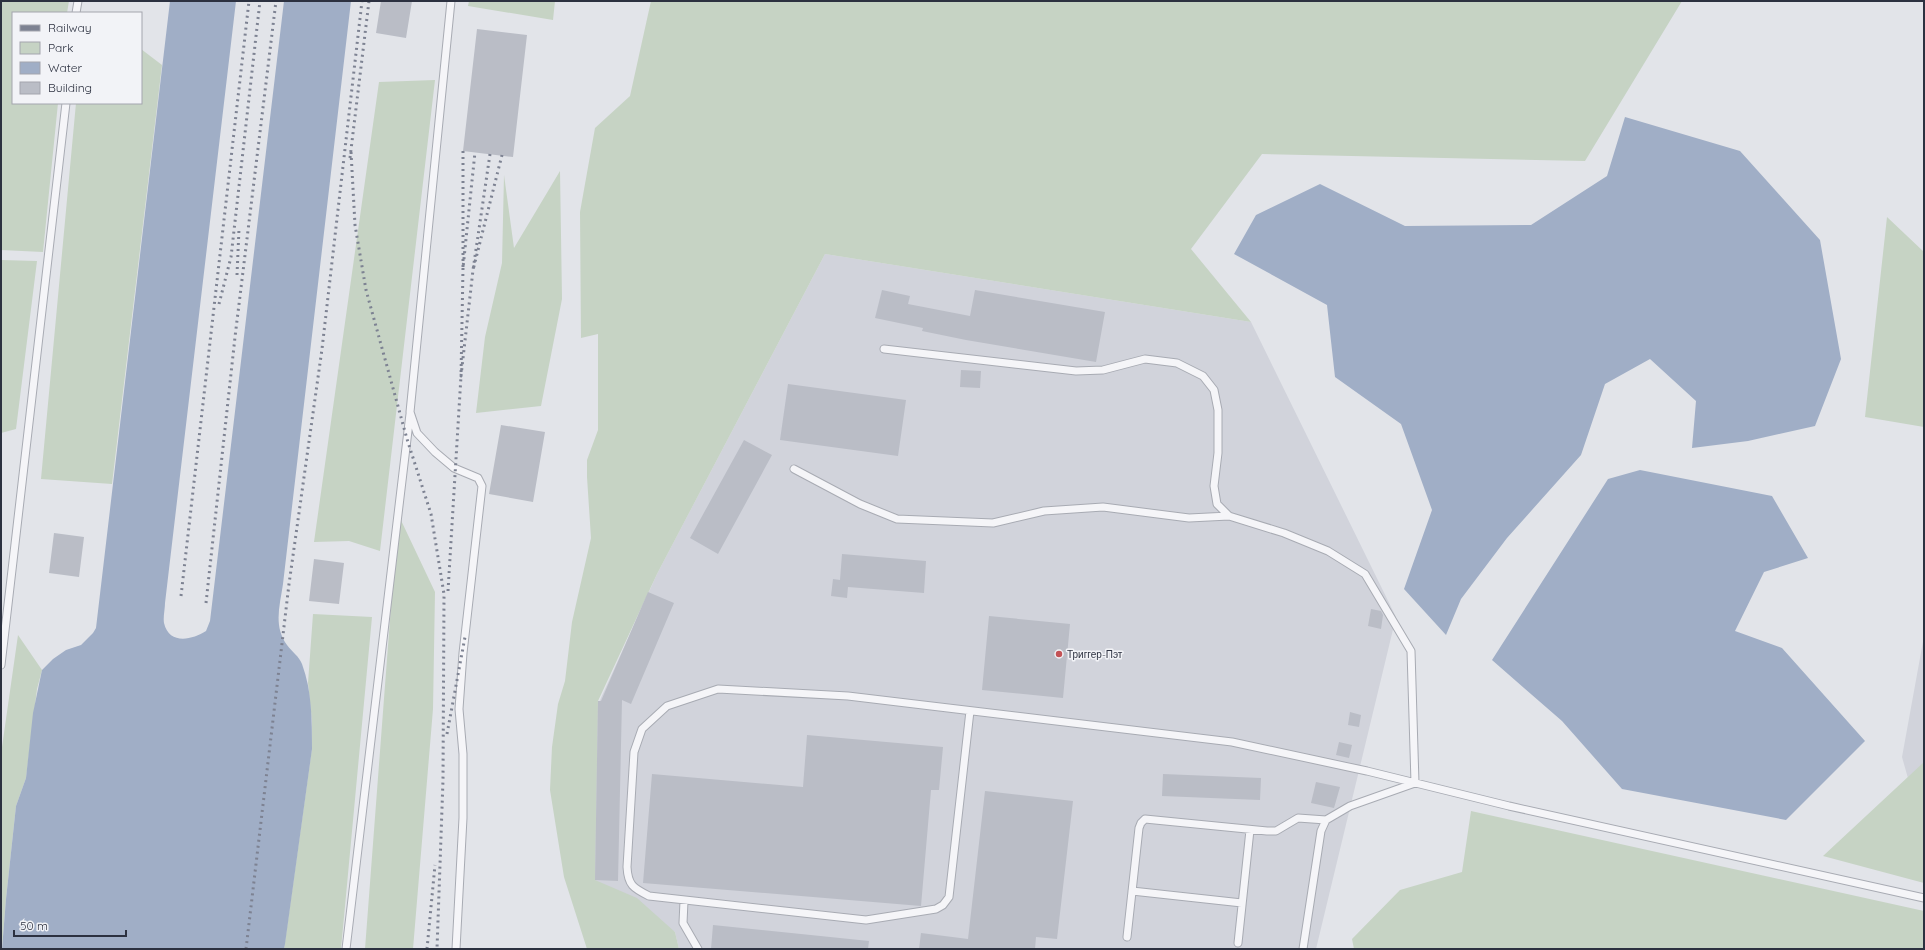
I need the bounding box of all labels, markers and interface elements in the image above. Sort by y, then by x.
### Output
legend [12,12,142,104]
text: Railway [48,20,92,35]
text: Park [48,40,73,55]
text: Water [48,60,83,75]
text: Building [48,80,92,95]
place label: Триггер-Пэт [1067,648,1123,661]
marker: Триггер-Пэт [1054,649,1064,659]
scale bar [14,912,126,938]
text: 50 m [20,918,48,933]

